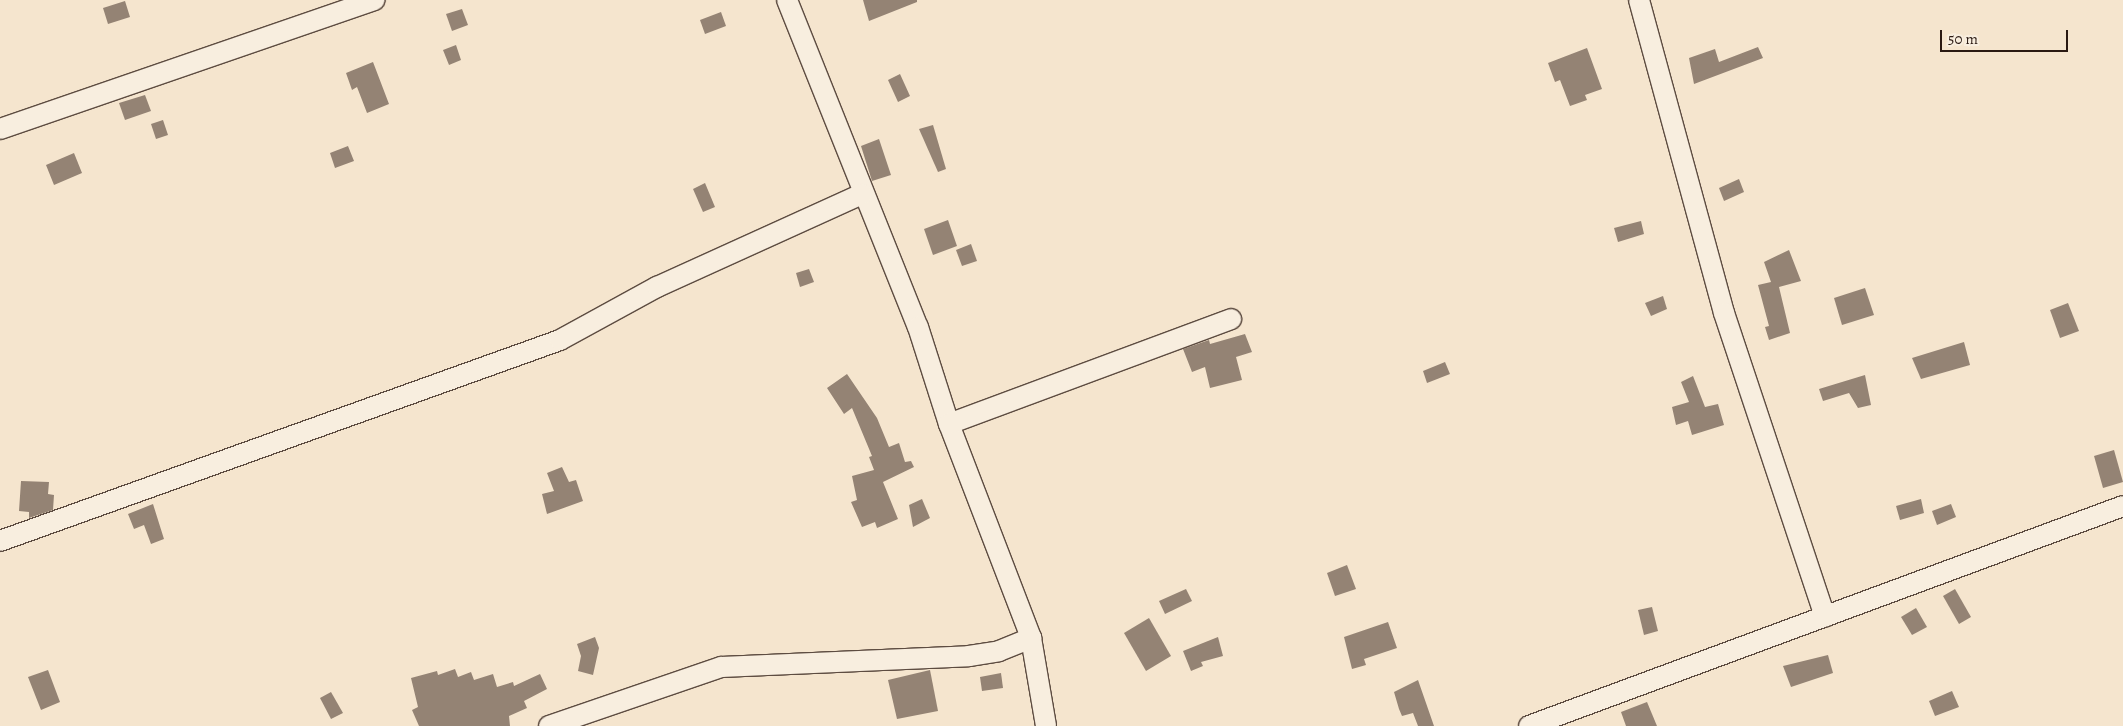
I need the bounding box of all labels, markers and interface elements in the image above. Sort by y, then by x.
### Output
scale bar [1943,20,2070,52]
text: 50 m [1948,29,1978,49]

